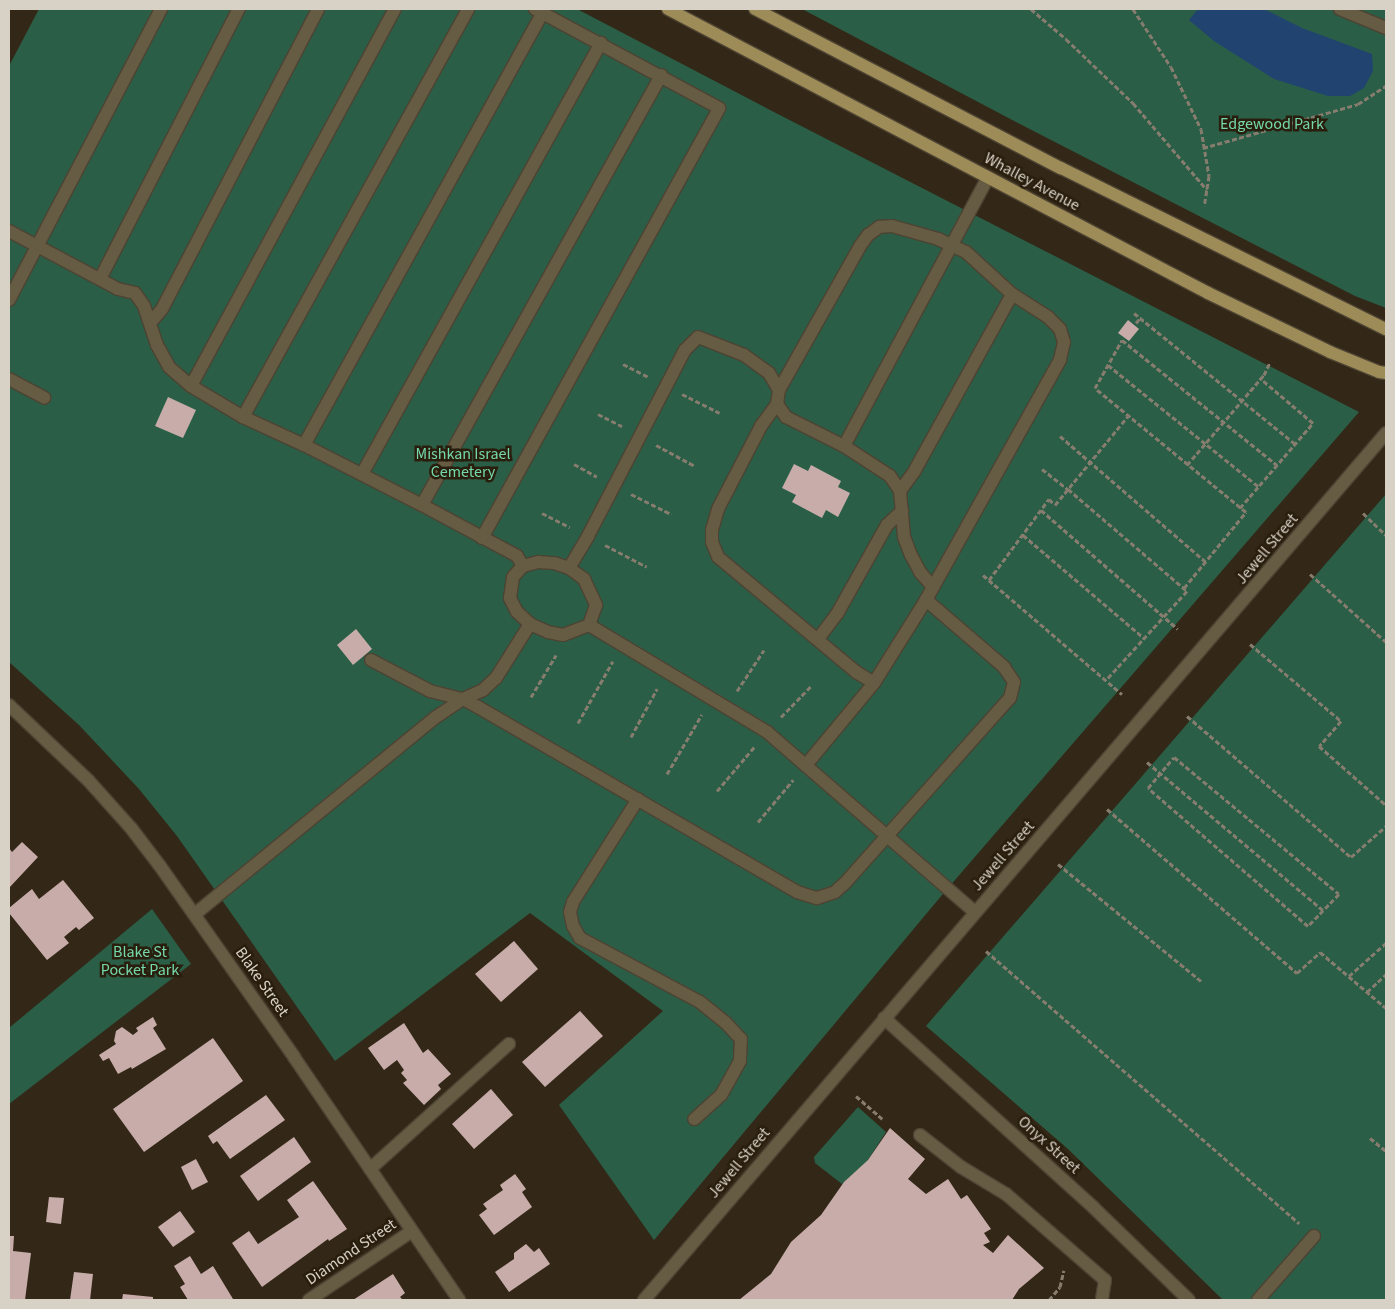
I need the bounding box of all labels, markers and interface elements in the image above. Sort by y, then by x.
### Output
park label: Edgewood Park [1220,114,1324,134]
street label: Whalley Avenue [981,149,1083,215]
park label: Mishkan Israel Cemetery [416,444,510,482]
street label: Jewell Street [1232,510,1302,588]
street label: Jewell Street [967,817,1039,895]
park label: Blake St Pocket Park [101,942,179,980]
street label: Blake Street [231,944,293,1020]
street label: Onyx Street [1014,1112,1084,1178]
street label: Jewell Street [704,1124,774,1202]
street label: Diamond Street [302,1215,400,1289]

